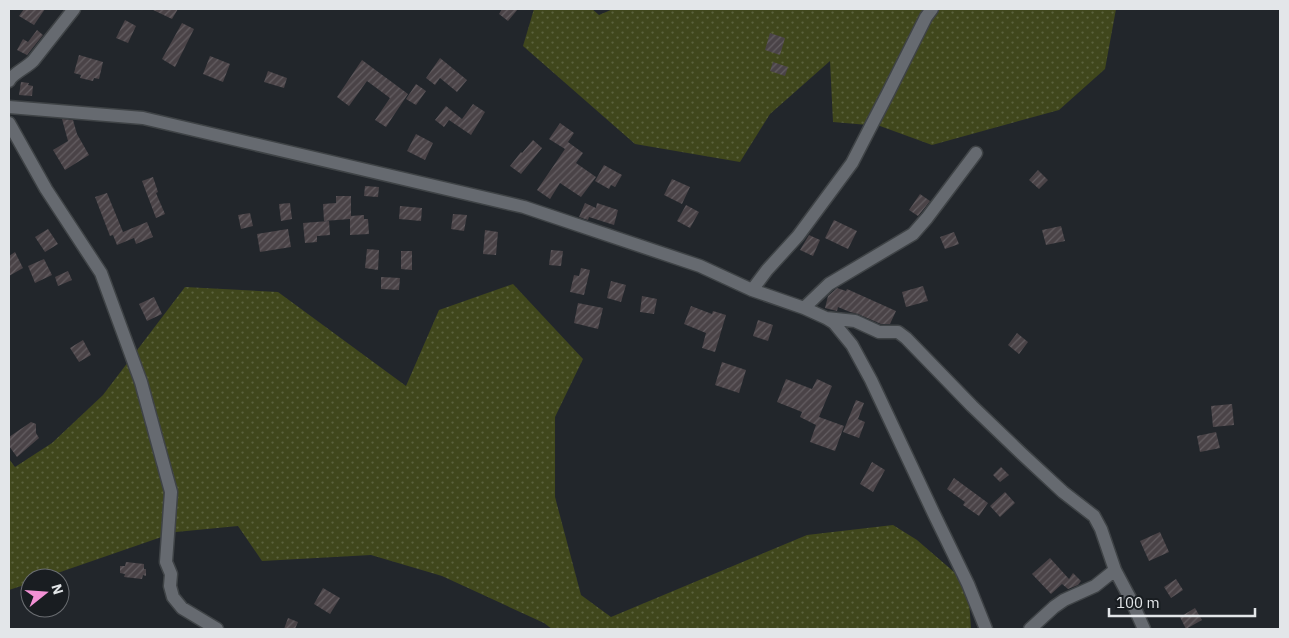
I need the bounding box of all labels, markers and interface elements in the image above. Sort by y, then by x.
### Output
north arrow [20,568,70,618]
text: N [47,582,68,597]
scale bar [1109,586,1255,618]
text: 100 m [1116,593,1160,612]

